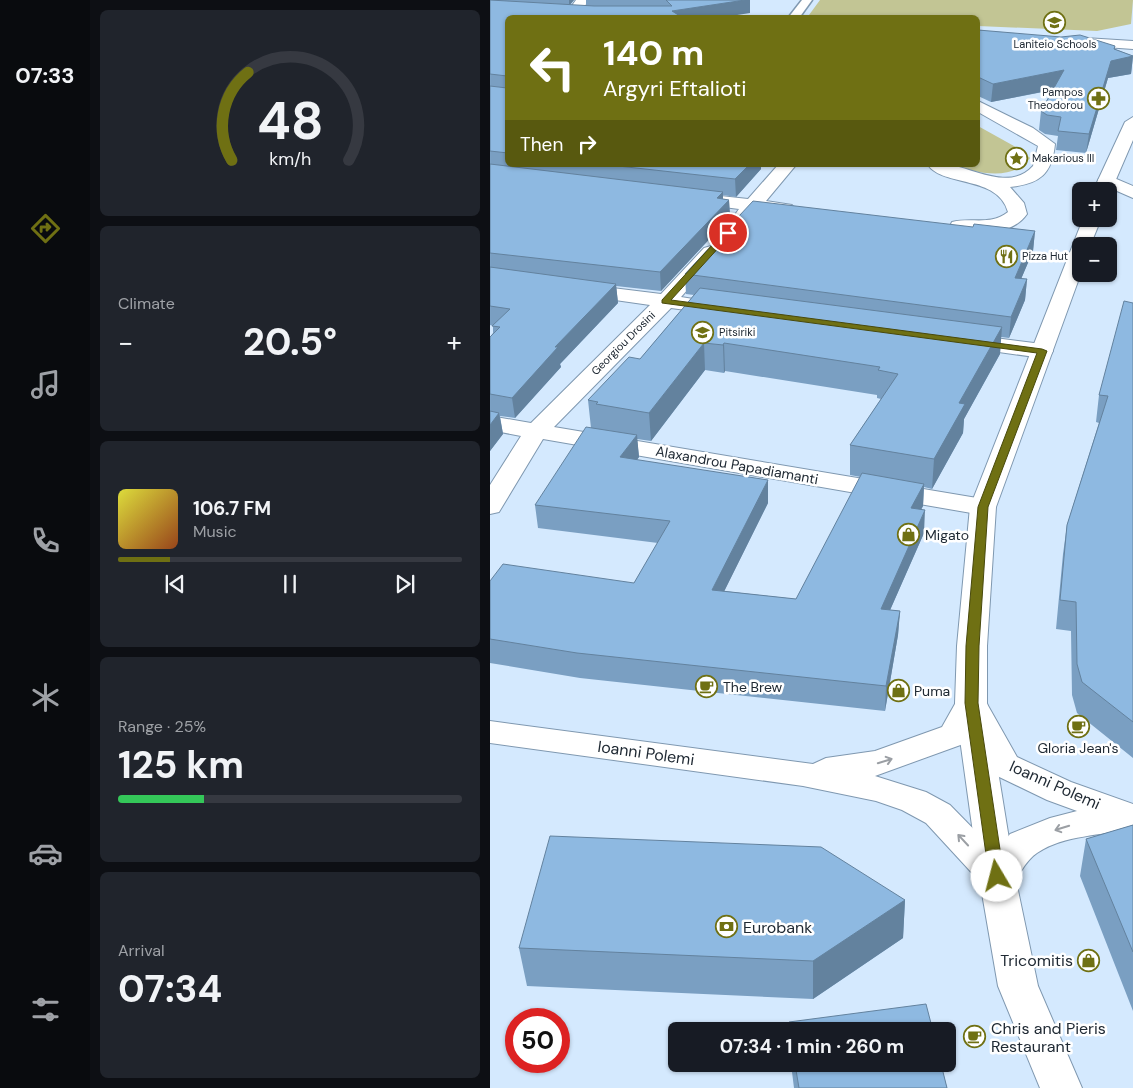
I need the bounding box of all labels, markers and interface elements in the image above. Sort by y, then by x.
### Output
school or university icon: Laniteio Schools [1043,11,1067,35]
text: 140 m [603,30,704,76]
icon: left [520,35,585,100]
place label: Laniteio Schools [1013,37,1097,51]
text: 07:33 [15,61,75,90]
text: Argyri Eftalioti [603,74,746,103]
place label: Pampos Theodorou [1028,85,1083,112]
pharmacy icon: Pampos Theodorou [1087,86,1111,110]
text: 48 [257,87,323,155]
icon: right [573,130,601,158]
text: Then [520,132,563,157]
place icon: Makarious III [1004,146,1028,170]
text: km/h [269,147,311,171]
place label: Makarious III [1032,151,1094,165]
map controls [1072,182,1117,282]
button: + [1072,182,1117,227]
icon: directions [28,211,63,246]
pin [707,212,749,254]
icon: arrive [714,219,742,247]
button: − [1072,237,1117,282]
restaurant icon: Pizza Hut [994,244,1018,268]
place label: Pizza Hut [1022,249,1068,263]
text: Climate [118,293,175,314]
street label: Georgiou Drosini [588,308,658,378]
text: 20.5° [243,317,337,367]
school or university icon: Pitsiriki [691,320,715,344]
text: − [118,324,133,361]
text: + [447,324,462,361]
place label: Pitsiriki [719,325,755,339]
icon: music [28,367,63,402]
street label: Alaxandrou Papadiamanti [654,442,820,488]
text: 106.7 FM [193,496,271,521]
text: Music [193,521,237,542]
icon: phone [28,523,63,558]
shop icon: Migato [897,523,921,547]
place label: Migato [925,526,969,544]
icon: previous [161,570,189,598]
icon: pause [276,570,304,598]
icon: next [391,570,419,598]
cafe icon: The Brew [695,675,719,699]
place label: The Brew [723,678,783,696]
shop icon: Puma [886,679,910,703]
icon: climate [28,680,63,715]
place label: Puma [914,682,950,700]
cafe icon: Gloria Jean's [1066,714,1090,738]
text: Range · 25% [118,716,206,737]
street label: Ioanni Polemi [596,736,696,770]
place label: Gloria Jean's [1037,739,1119,757]
text: 125 km [118,740,244,790]
one-way arrow [877,756,893,765]
street label: Ioanni Polemi [1006,756,1104,814]
one-way arrow [1054,824,1070,834]
one-way arrow [957,834,969,847]
icon: car [28,836,63,871]
position arrow [970,849,1022,901]
bank icon: Eurobank [715,915,739,939]
place label: Eurobank [743,917,812,938]
text: Arrival [118,940,165,961]
shop icon: Tricomitis [1077,948,1101,972]
place label: Tricomitis [1000,950,1073,971]
text: 07:34 [118,964,222,1014]
icon: filters [28,992,63,1027]
speed limit sign: 50 [505,1008,570,1073]
place label: Chris and Pieris Restaurant [991,1018,1106,1057]
cafe icon: Chris and Pieris Restaurant [963,1025,987,1049]
text: 07:34 · 1 min · 260 m [720,1034,904,1059]

